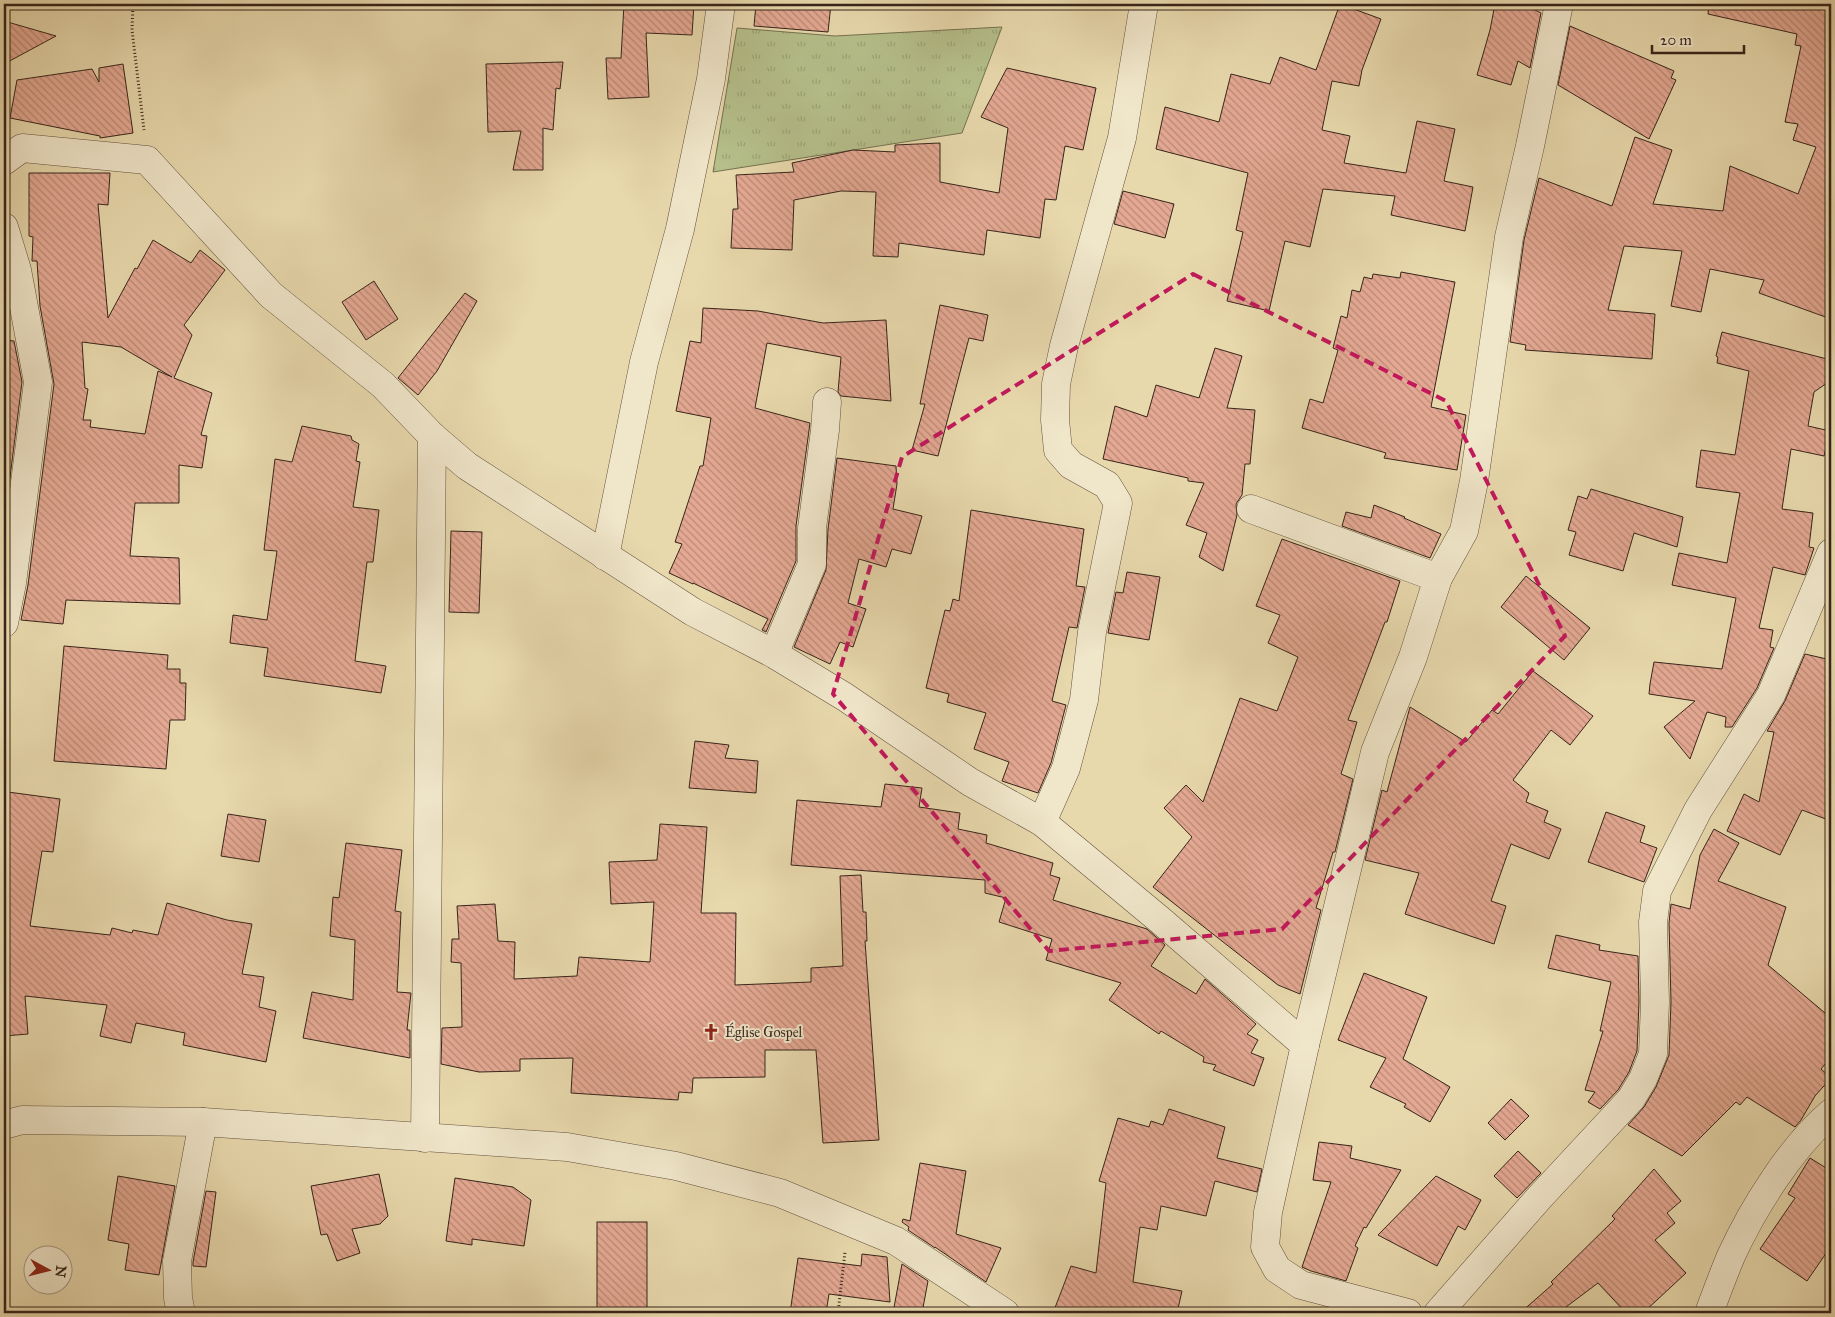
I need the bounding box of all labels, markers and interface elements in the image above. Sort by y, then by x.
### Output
scale bar [1652,22,1745,54]
text: 20 m [1660,31,1692,49]
church icon: Église Gospel [701,1022,721,1042]
place label: Église Gospel [725,1022,802,1041]
north arrow [22,1244,72,1294]
text: N [51,1265,70,1279]

